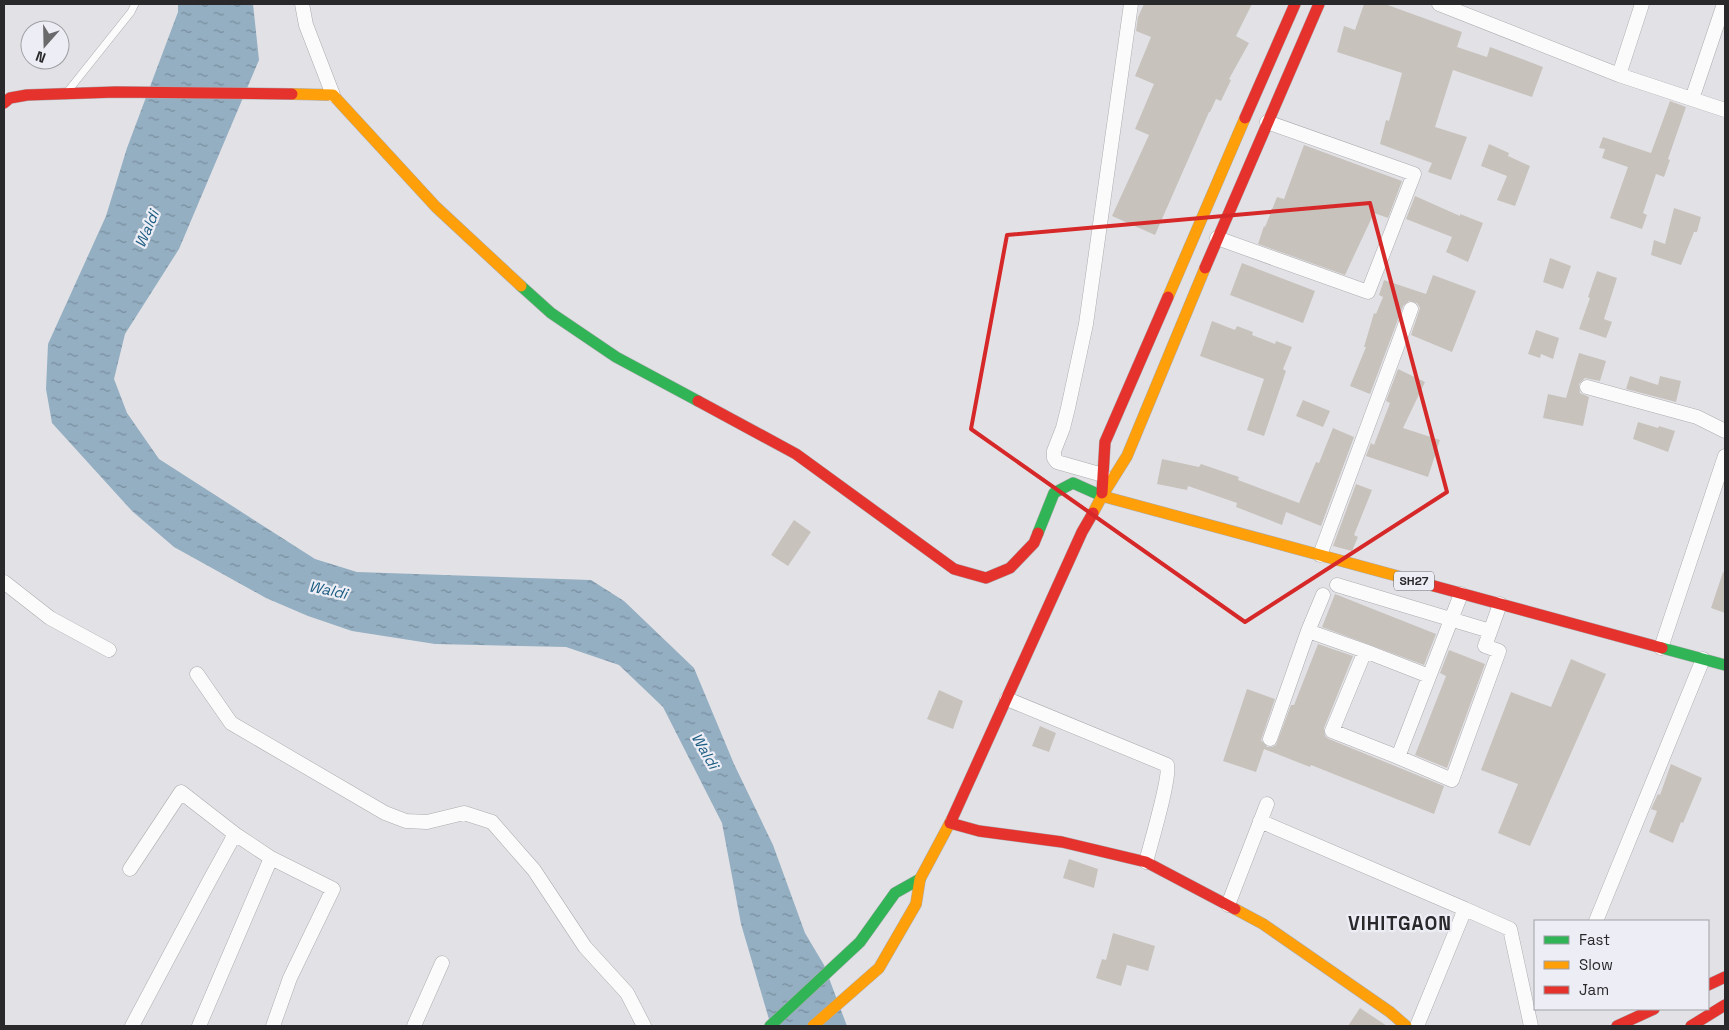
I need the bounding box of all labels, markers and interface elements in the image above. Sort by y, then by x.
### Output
north arrow [20,20,70,70]
text: N [33,47,48,67]
water label: Waldi [130,205,164,250]
road number: SH27 [1394,572,1434,590]
water label: Waldi [307,576,351,603]
water label: Waldi [688,729,724,774]
district label: VIHITGAON [1348,911,1452,936]
legend [1534,920,1709,1010]
text: Fast [1579,930,1610,949]
text: Slow [1579,955,1613,974]
text: Jam [1579,980,1609,999]

